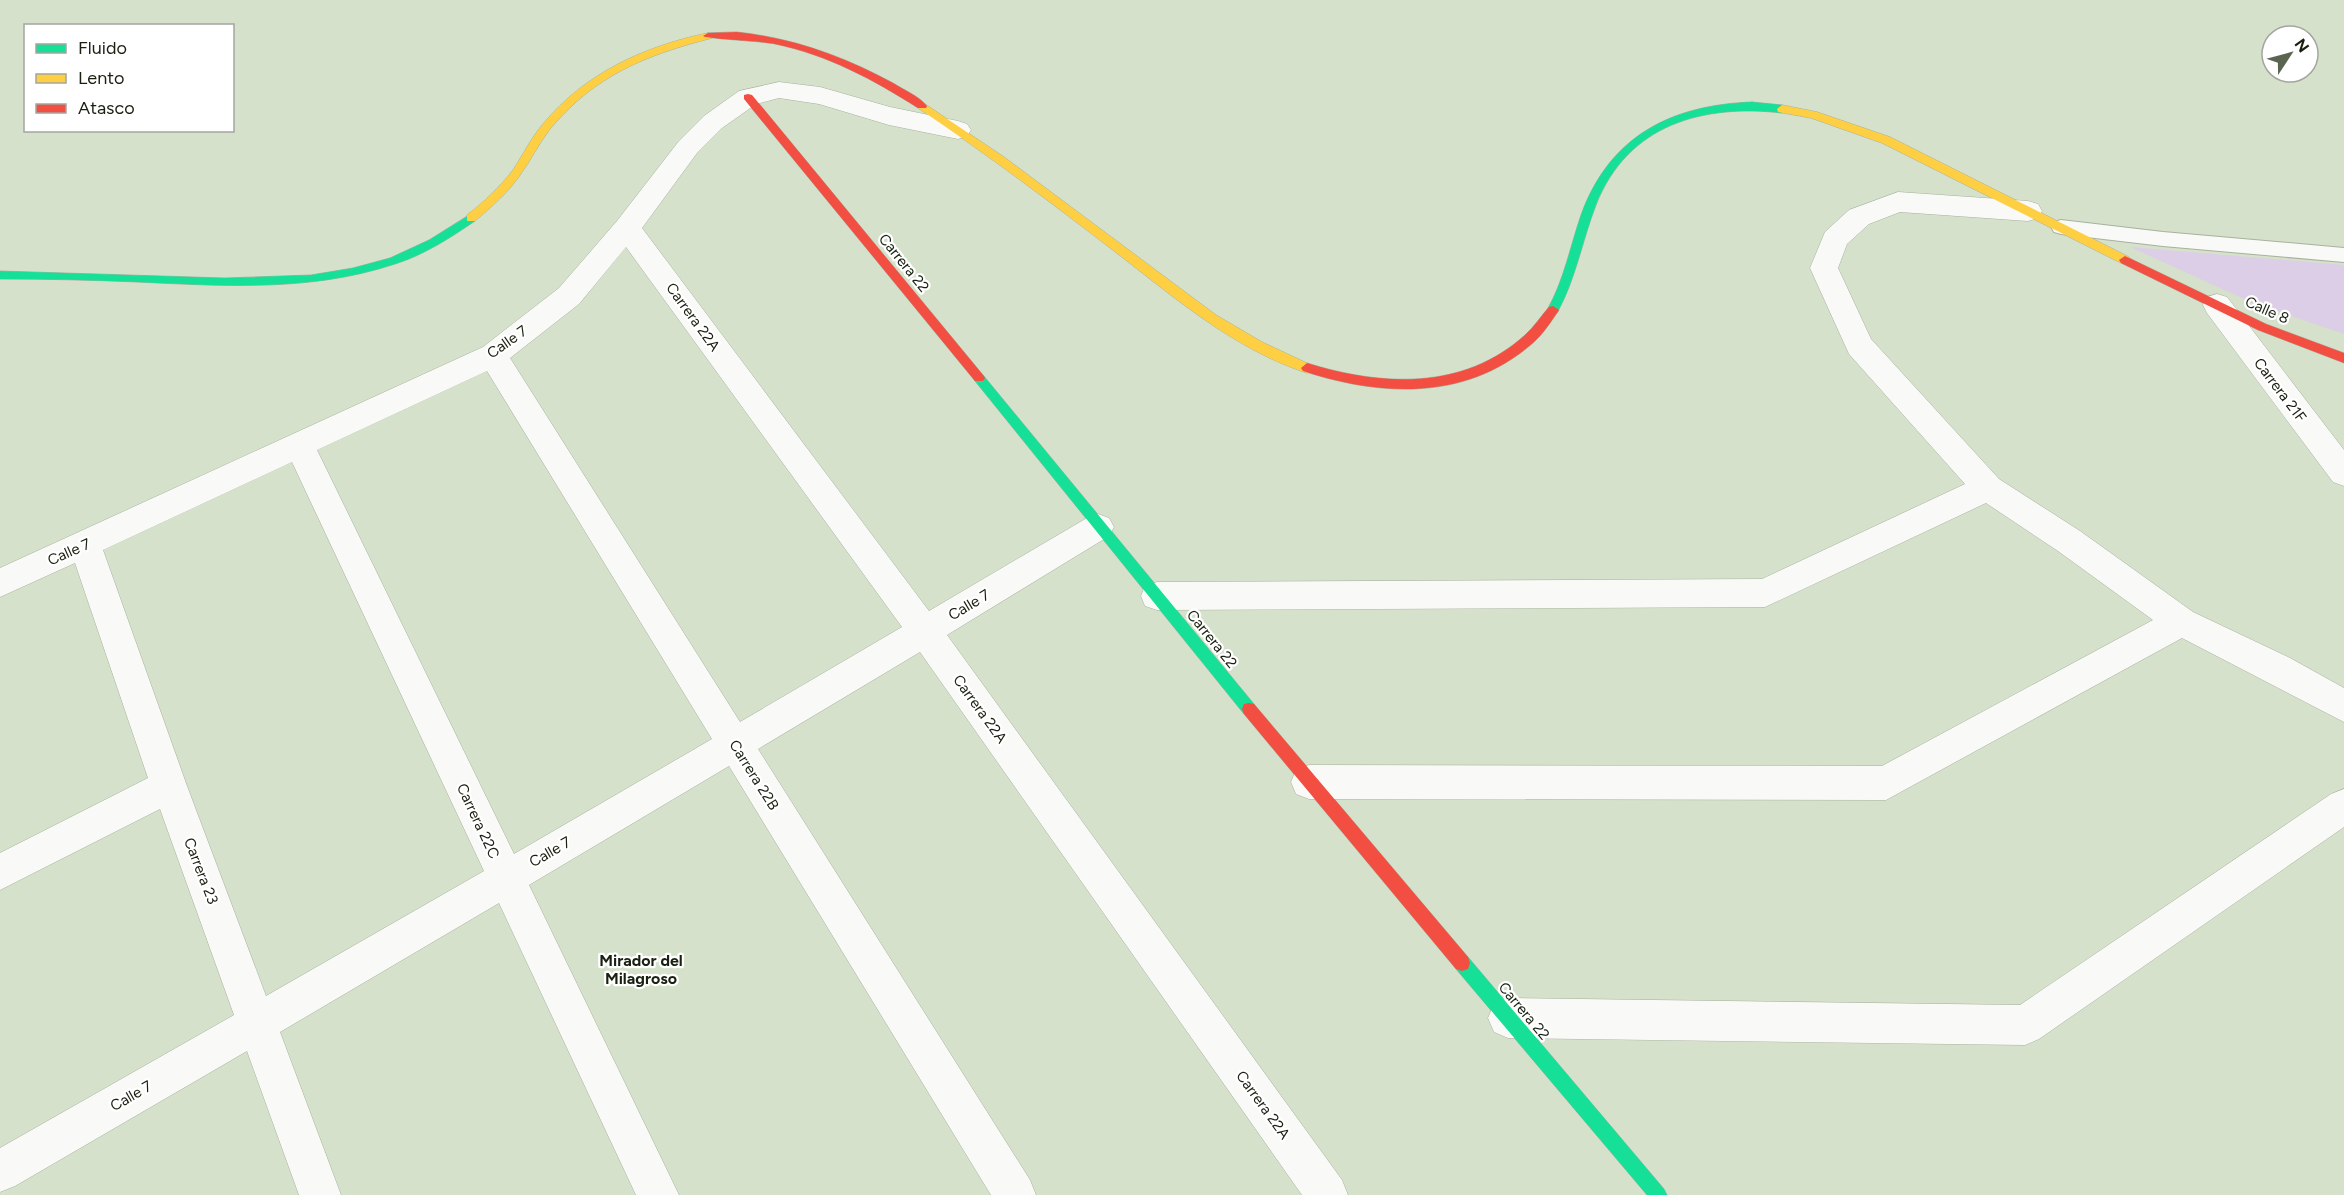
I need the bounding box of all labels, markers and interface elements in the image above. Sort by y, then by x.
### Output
legend [24,24,234,132]
north arrow [2260,24,2320,84]
text: N [2290,35,2313,56]
text: Fluido [78,37,127,59]
text: Lento [78,67,124,89]
text: Atasco [78,97,135,119]
street label: Carrera 22 [875,230,933,296]
street label: Carrera 22A [662,279,724,355]
street label: Calle 8 [2242,292,2292,328]
street label: Calle 7 [483,322,531,362]
street label: Carrera 21F [2250,354,2310,426]
street label: Calle 7 [45,535,93,569]
street label: Calle 7 [945,586,993,624]
street label: Carrera 22 [1183,606,1241,672]
street label: Carrera 22A [949,671,1011,747]
street label: Carrera 22B [725,737,783,813]
street label: Carrera 22C [453,781,503,862]
street label: Calle 7 [526,833,574,871]
street label: Carrera 23 [180,835,222,907]
district label: Mirador del Milagroso [599,951,683,988]
street label: Carrera 22 [1495,978,1553,1044]
street label: Carrera 22A [1232,1067,1294,1143]
street label: Calle 7 [107,1077,155,1115]

